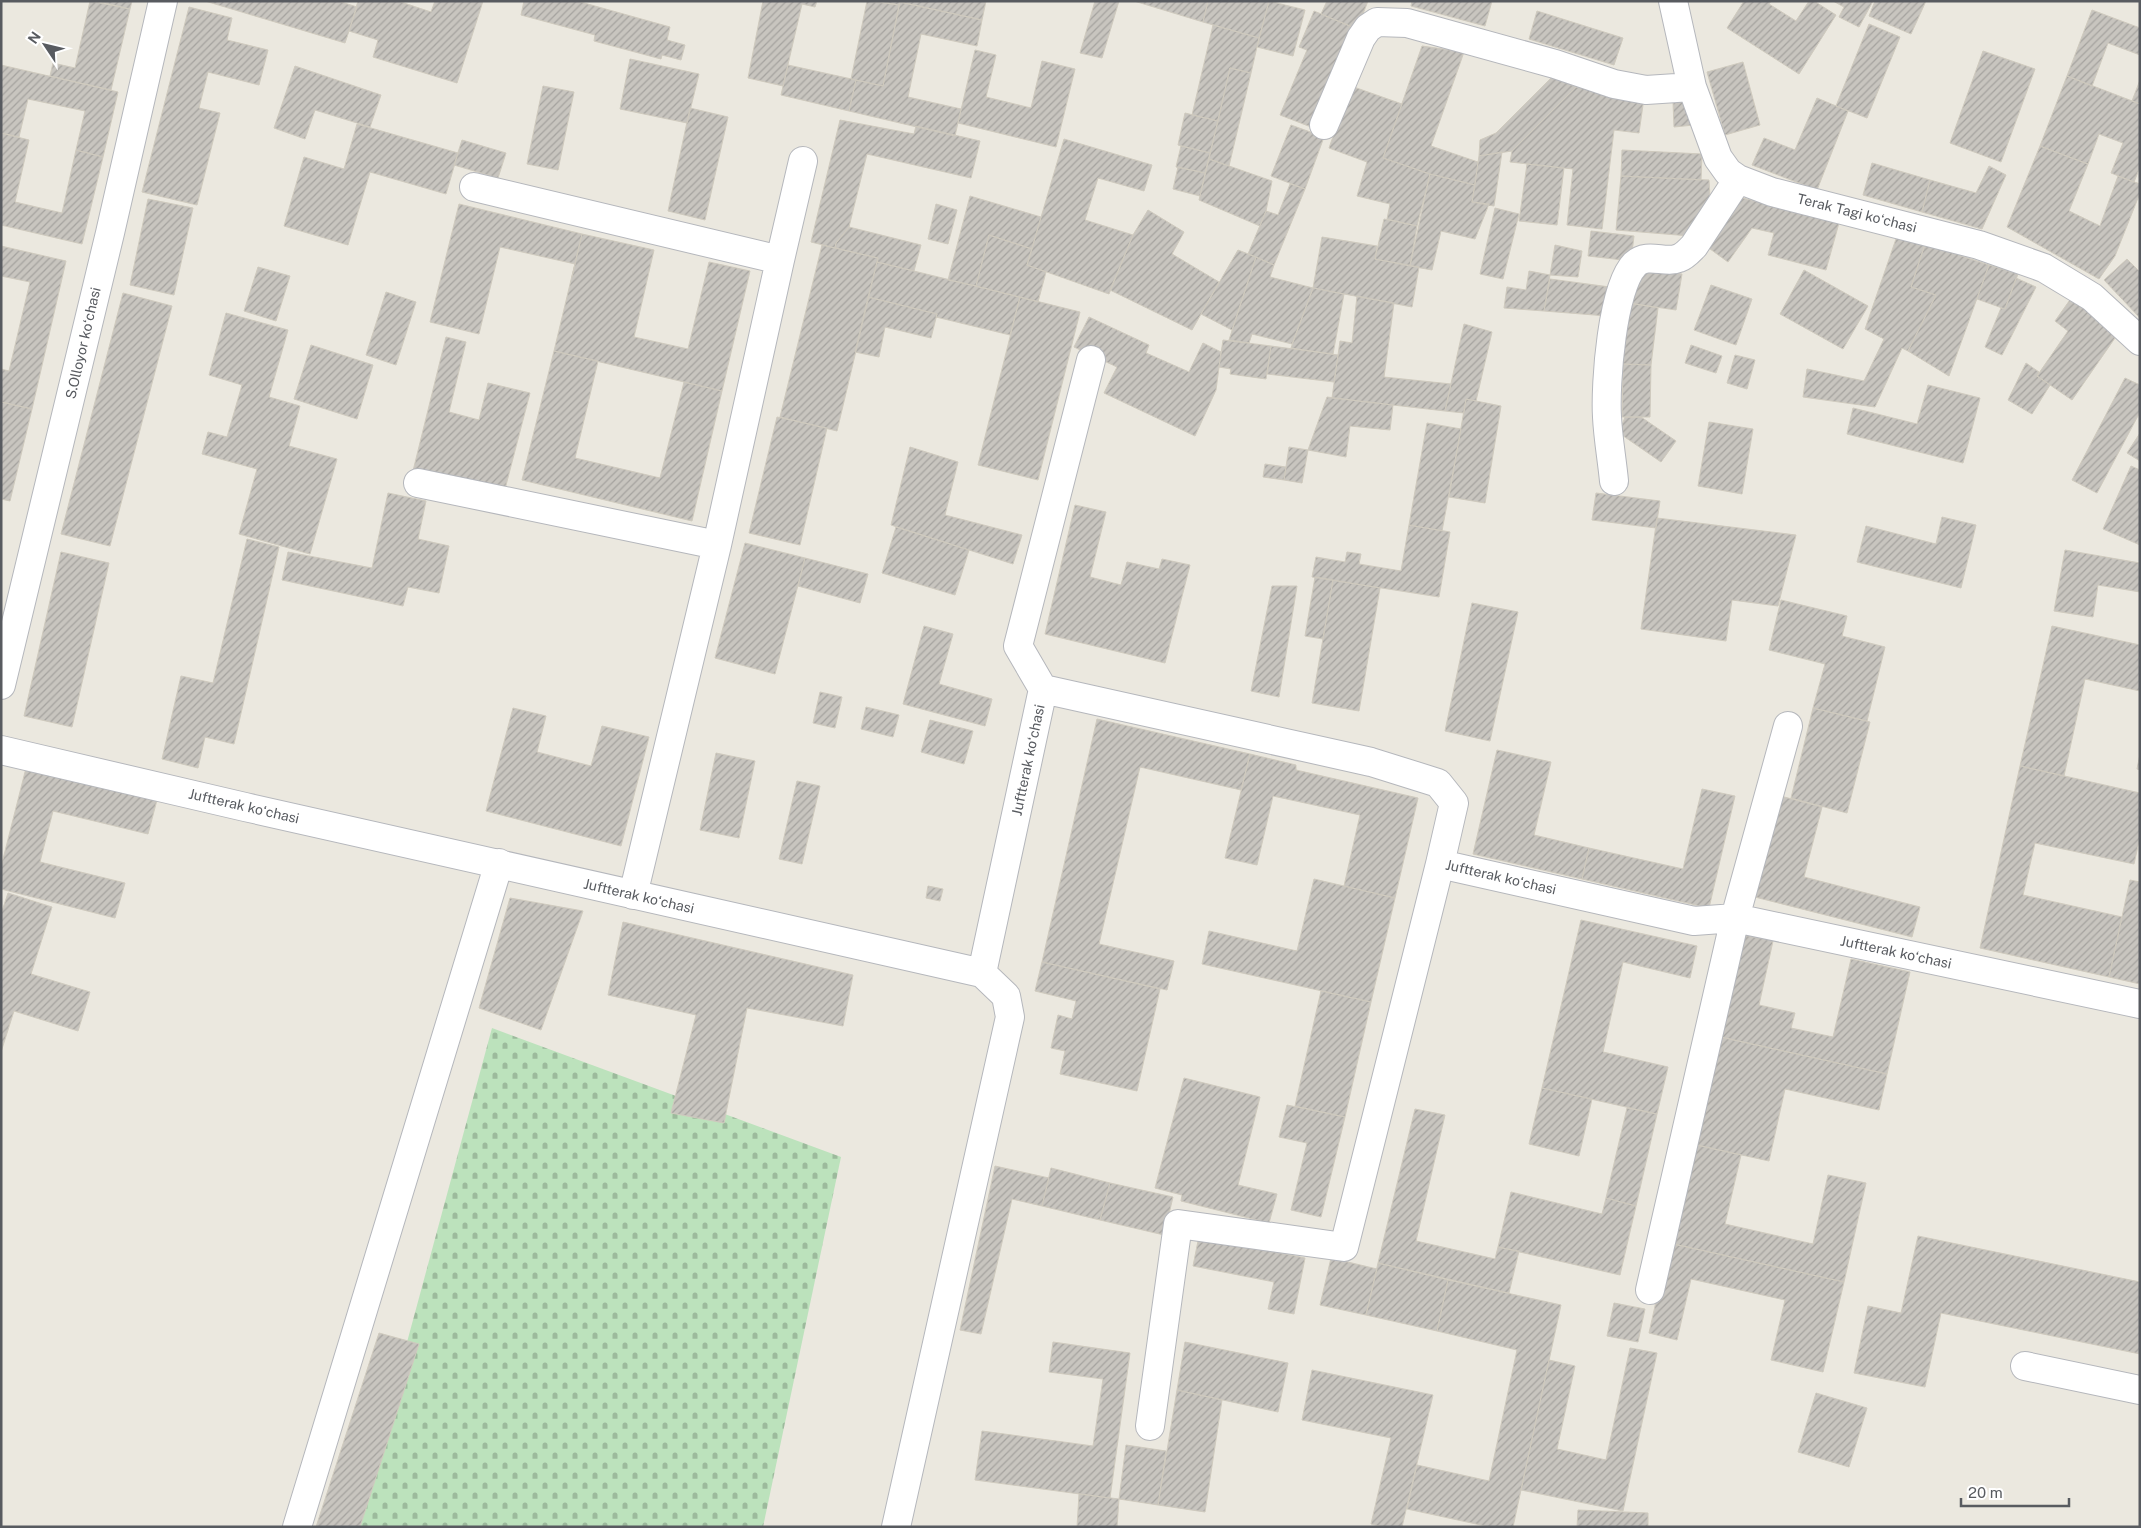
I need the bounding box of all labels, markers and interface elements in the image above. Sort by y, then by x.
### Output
north arrow [20,20,70,70]
text: N [25,28,44,47]
street label: Terak Tagi koʻchasi [1796,190,1918,236]
street label: S.Olloyor koʻchasi [62,286,104,400]
street label: Juftterak koʻchasi [1008,703,1048,817]
street label: Juftterak koʻchasi [187,785,301,827]
street label: Juftterak koʻchasi [1444,856,1558,898]
street label: Juftterak koʻchasi [582,875,696,917]
street label: Juftterak koʻchasi [1839,932,1953,972]
scale bar [1961,1476,2068,1508]
text: 20 m [1968,1484,2003,1501]

